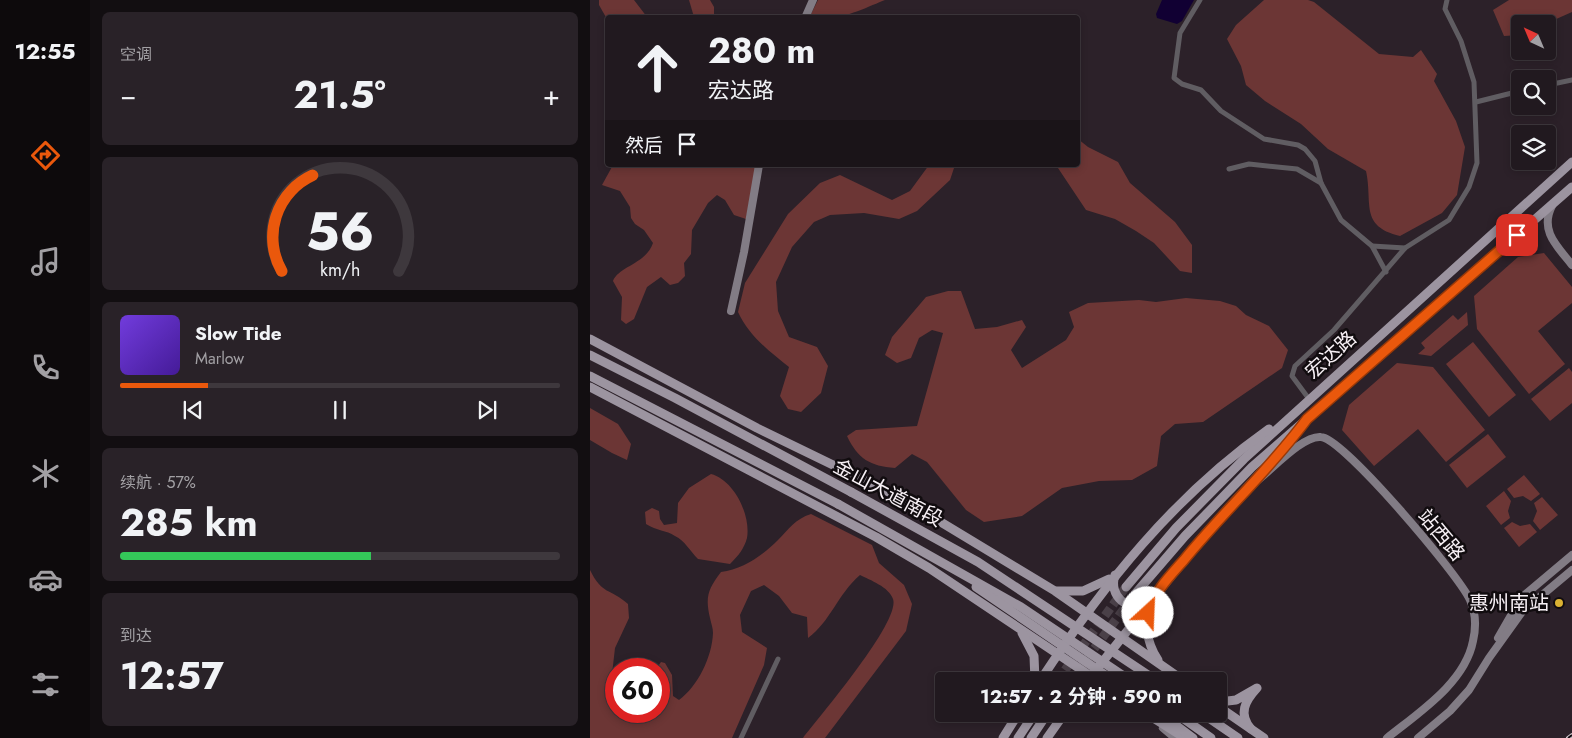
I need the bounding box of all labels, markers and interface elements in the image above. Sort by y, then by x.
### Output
north arrow [1511,15,1556,60]
map controls [1511,15,1556,170]
text: 280 m [708,26,815,76]
text: 12:55 [14,35,76,67]
icon: ahead [625,35,690,100]
text: 空调 [120,43,152,66]
text: 21.5° [293,67,386,122]
button: search [1511,70,1556,115]
text: 宏达路 [708,74,774,106]
text: − [120,75,137,116]
text: + [543,75,560,116]
button: layers [1511,125,1556,170]
icon: arrive [673,130,701,158]
text: 然后 [625,132,663,159]
icon: directions [28,138,63,173]
text: 56 [306,194,374,270]
pin [1496,214,1538,256]
icon: arrive [1503,221,1531,249]
icon: music [28,244,63,279]
text: km/h [320,257,360,283]
text: Slow Tide [195,320,282,347]
street label: 宏达路 [1299,324,1363,386]
text: Marlow [195,347,244,370]
icon: phone [28,350,63,385]
icon: previous [179,396,207,424]
icon: pause [326,396,354,424]
icon: next [473,396,501,424]
street label: 金山大道南段 [828,452,948,534]
icon: climate [28,456,63,491]
text: 续航 · 57% [120,471,196,494]
text: 285 km [120,495,258,550]
street label: 站西路 [1411,503,1471,567]
icon: car [28,562,63,597]
position arrow [1121,586,1173,638]
place label: 惠州南站 [1469,589,1549,618]
marker: 惠州南站 [1553,597,1565,609]
text: 到达 [120,624,152,647]
text: 12:57 [120,648,224,703]
speed limit sign: 60 [605,658,670,723]
icon: filters [28,667,63,702]
text: 12:57 · 2 分钟 · 590 m [980,683,1182,710]

